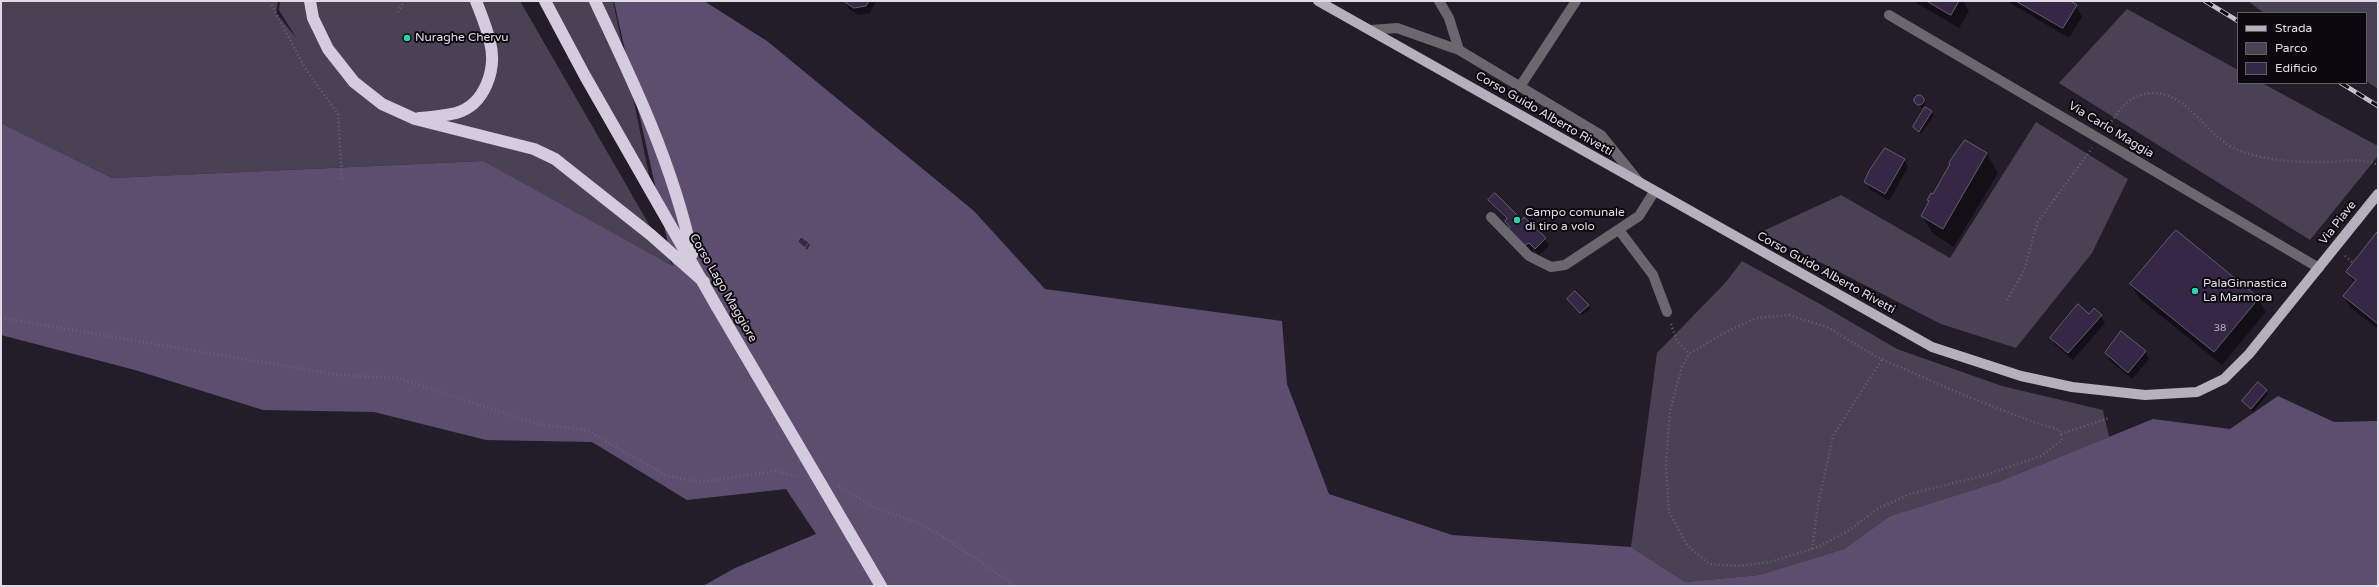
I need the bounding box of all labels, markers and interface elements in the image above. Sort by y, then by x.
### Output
legend [2237,12,2367,84]
text: Strada [2275,21,2312,35]
place label: Nuraghe Chervu [415,31,509,45]
marker: Nuraghe Chervu [402,33,412,43]
text: Parco [2275,41,2308,55]
text: Edificio [2275,61,2317,75]
street label: Corso Guido Alberto Rivetti [1473,69,1615,159]
street label: Via Carlo Maggia [2066,99,2156,161]
street label: Via Piave [2316,198,2360,248]
place label: Campo comunale di tiro a volo [1525,206,1625,234]
marker: Campo comunale di tiro a volo [1512,215,1522,225]
street label: Corso Guido Alberto Rivetti [1754,229,1898,317]
street label: Corso Lago Maggiore [686,231,760,345]
place label: PalaGinnastica La Marmora [2203,277,2287,305]
marker: PalaGinnastica La Marmora [2190,286,2200,296]
house number: 38 [2214,322,2226,334]

